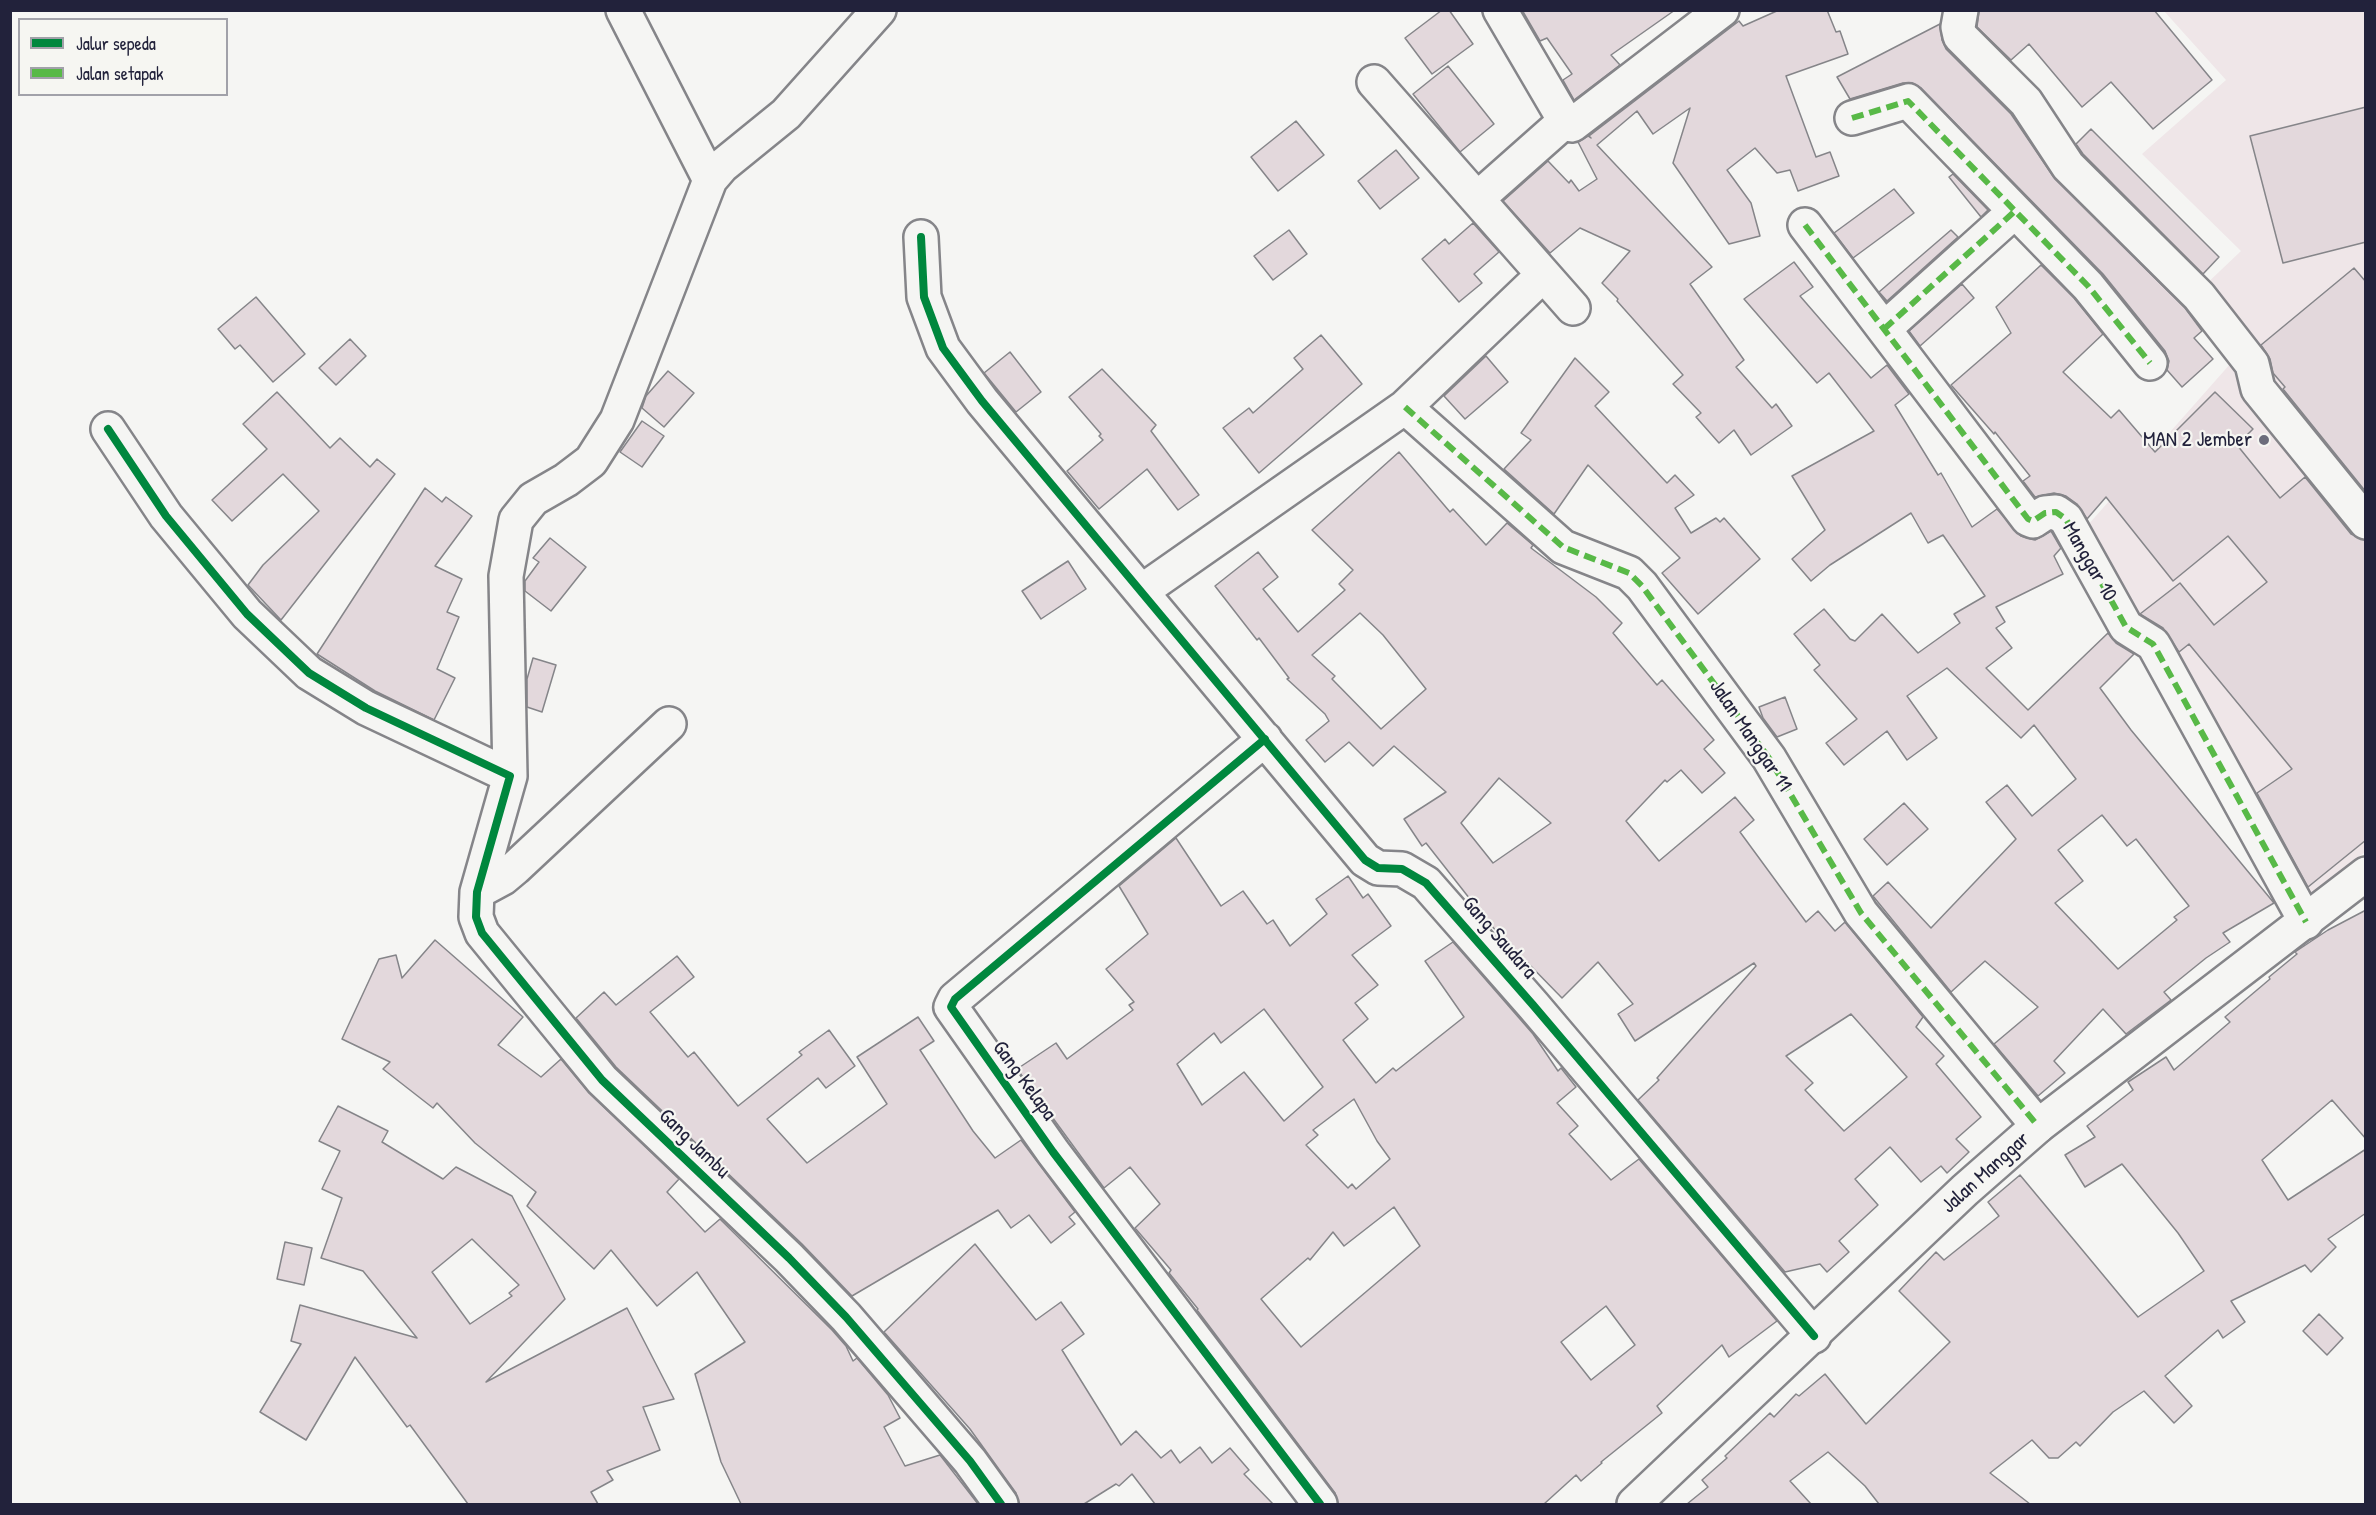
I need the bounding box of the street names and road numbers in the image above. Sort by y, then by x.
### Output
street label: Manggar 10 [2056,518,2122,606]
street label: Jalan Manggar 11 [1703,675,1797,797]
street label: Gang Saudara [1456,892,1542,984]
street label: Gang Kelapa [987,1036,1061,1126]
street label: Gang Jambu [653,1104,735,1184]
street label: Jalan Manggar [1937,1127,2035,1219]

